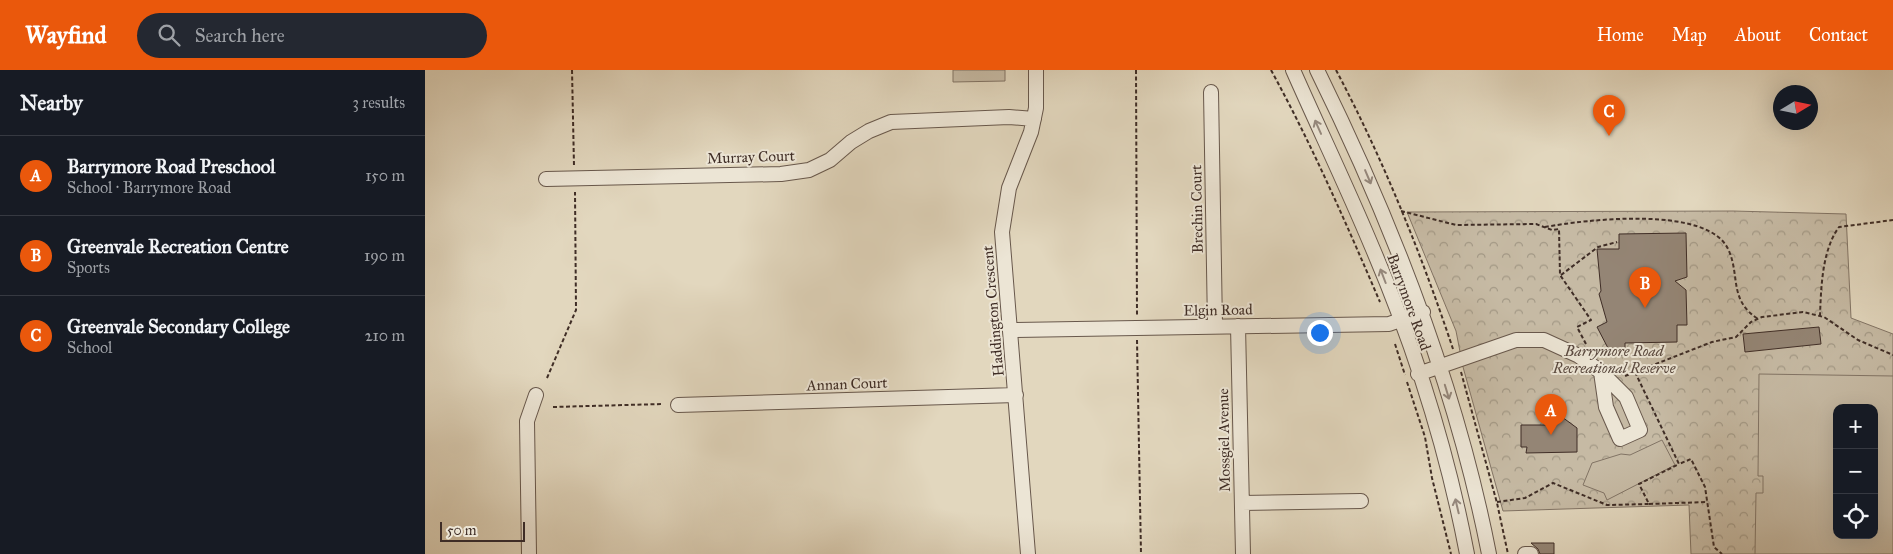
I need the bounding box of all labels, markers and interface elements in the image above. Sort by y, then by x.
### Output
search box [137,13,487,58]
text: Wayfind [25,20,107,50]
icon: search [155,21,183,49]
text: Search here [195,24,285,47]
text: Home [1597,24,1644,46]
text: Map [1672,24,1707,46]
text: About [1735,24,1781,46]
text: Contact [1809,24,1868,46]
north arrow [1773,85,1818,130]
text: Nearby [20,90,83,116]
text: 3 results [352,93,405,112]
pin: C [1593,95,1625,136]
one-way arrow [1313,120,1323,135]
street label: Murray Court [707,146,796,168]
text: Barrymore Road Preschool [67,155,275,178]
street label: Brechin Court [1187,164,1207,253]
text: A [31,166,41,185]
text: 150 m [365,166,405,185]
one-way arrow [1363,169,1373,184]
text: School · Barrymore Road [67,178,231,197]
text: Greenvale Recreation Centre [67,235,289,258]
street label: Haddington Crescent [978,244,1008,377]
text: B [31,246,41,265]
text: 190 m [364,246,405,265]
street label: Barrymore Road [1383,251,1435,353]
text: Sports [67,258,110,277]
pin: B [1629,267,1661,308]
one-way arrow [1378,269,1387,284]
street label: Elgin Road [1183,300,1253,320]
text: Greenvale Secondary College [67,315,290,338]
your location [1307,320,1333,346]
text: C [31,326,41,345]
text: 210 m [365,326,405,345]
text: School [67,338,112,357]
park label: Barrymore Road Recreational Reserve [1552,342,1676,377]
street label: Annan Court [805,374,888,394]
one-way arrow [1443,383,1453,399]
street label: Mossgiel Avenue [1214,388,1234,492]
pin: A [1535,394,1567,435]
map controls [1833,404,1878,539]
button: + [1833,404,1878,449]
button: − [1833,449,1878,494]
button: locate [1833,494,1878,539]
one-way arrow [1452,499,1461,515]
scale bar [440,519,525,542]
text: 50 m [447,522,476,539]

